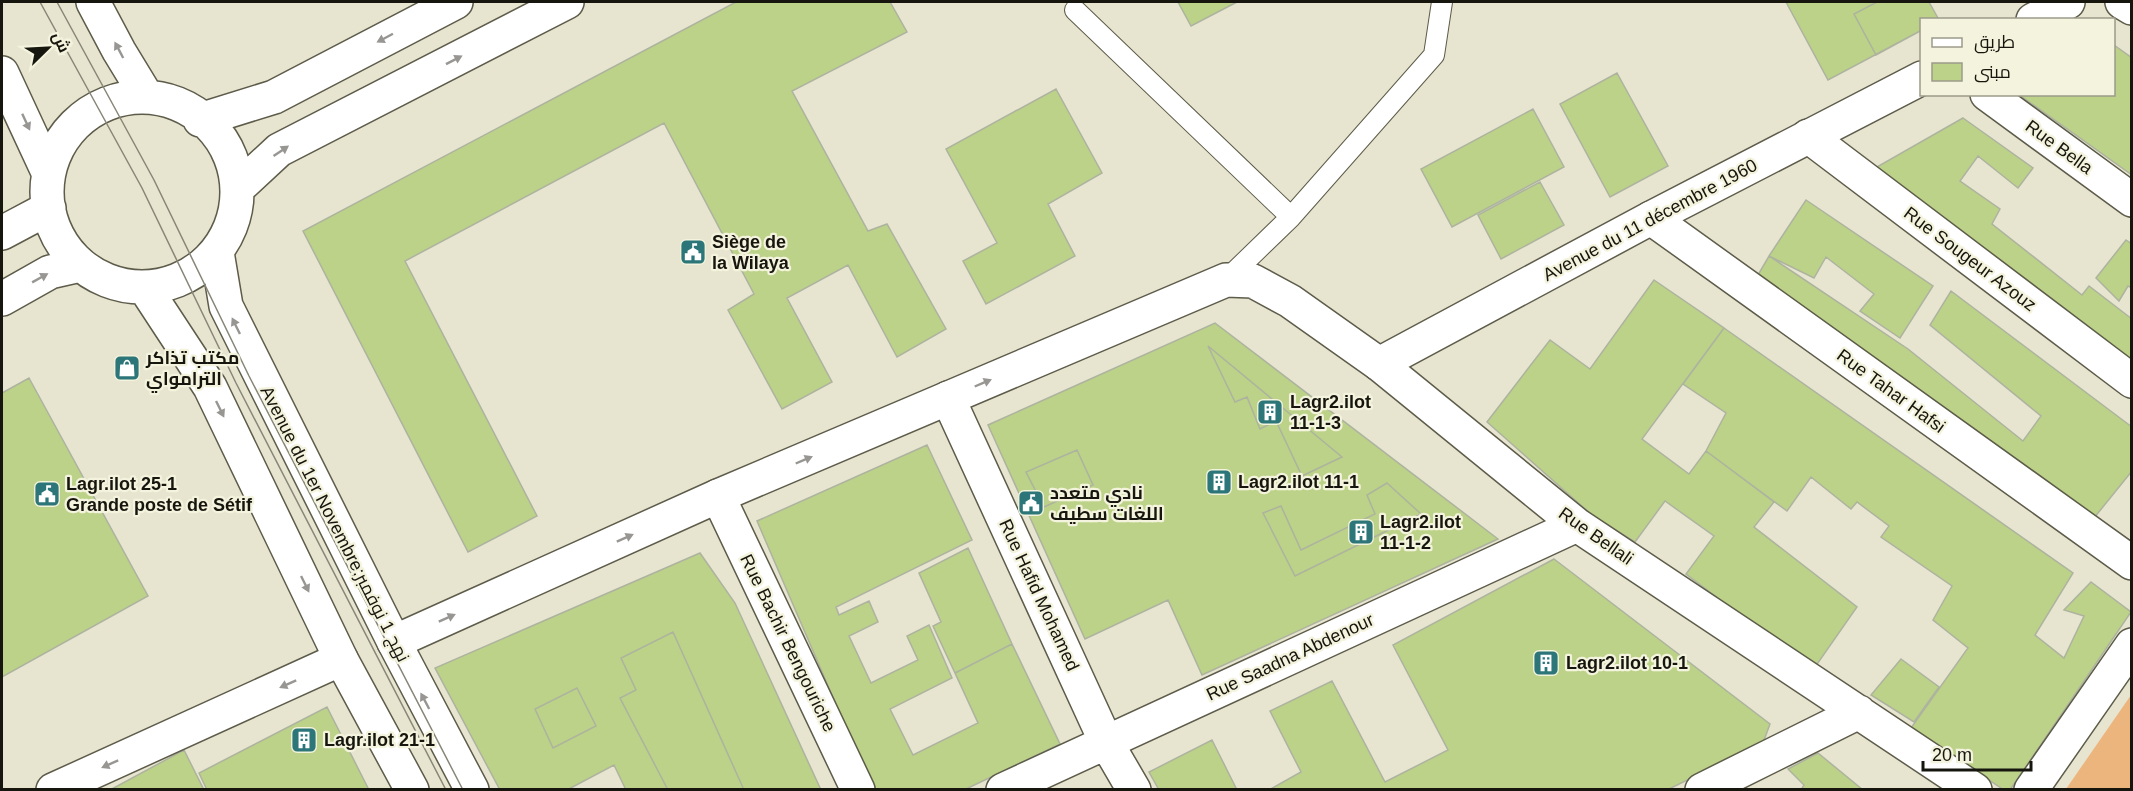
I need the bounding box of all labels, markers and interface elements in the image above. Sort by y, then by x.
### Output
north arrow [18,18,78,78]
legend [1920,18,2115,96]
text: ش [48,29,73,55]
text: طريق [1974,32,2015,54]
one-way arrow [376,33,393,43]
one-way arrow [114,41,124,58]
one-way arrow [445,55,462,65]
text: مبنى [1974,62,2011,83]
one-way arrow [21,114,31,132]
street label: Rue Bella [2022,116,2097,179]
one-way arrow [273,145,290,156]
street label: Avenue du 11 décembre 1960 [1540,155,1760,285]
street label: Rue Sougeur Azouz [1900,203,2040,315]
place label: Siège de la Wilaya [712,232,790,273]
public building icon: Siège de la Wilaya [678,237,708,267]
one-way arrow [32,273,49,283]
one-way arrow [232,318,241,335]
street label: Rue Tahar Hafsi [1833,345,1949,437]
place label: مكتب تذاكر الترامواي [145,348,239,393]
shop icon: مكتب تذاكر الترامواي [112,353,142,383]
one-way arrow [974,378,992,388]
street label: Avenue du 1er Novembre;نهج 1 نوفمبر [255,383,414,666]
place label: Lagr2.ilot 11-1-3 [1290,392,1371,433]
building icon: Lagr2.ilot 11-1-3 [1255,397,1285,427]
one-way arrow [216,400,225,417]
one-way arrow [795,455,813,465]
building icon: Lagr2.ilot 11-1 [1204,467,1234,497]
place label: Lagr2.ilot 11-1 [1238,472,1359,492]
place label: Lagr.ilot 25-1 Grande poste de Sétif [66,474,253,515]
public building icon: Lagr.ilot 25-1 Grande poste de Sétif [32,479,62,509]
place label: نادي متعدد اللغات سطيف [1050,483,1164,524]
public building icon: نادي متعدد اللغات سطيف [1016,488,1046,518]
street label: Rue Bellali [1555,503,1637,569]
place label: Lagr2.ilot 11-1-2 [1380,512,1461,553]
street label: Rue Hafid Mohamed [995,516,1083,674]
building icon: Lagr2.ilot 11-1-2 [1346,517,1376,547]
one-way arrow [616,533,634,542]
street label: Rue Bachir Bengouriche [736,551,840,735]
one-way arrow [300,576,309,593]
street label: Rue Saadna Abdenour [1203,609,1377,705]
one-way arrow [438,613,456,622]
building icon: Lagr2.ilot 10-1 [1531,648,1561,678]
place label: Lagr2.ilot 10-1 [1566,653,1688,673]
one-way arrow [279,679,296,688]
one-way arrow [420,692,430,709]
building icon: Lagr.ilot 21-1 [289,725,319,755]
place label: Lagr.ilot 21-1 [324,730,435,750]
scale bar [1923,734,2031,772]
text: 20 m [1932,745,1972,765]
one-way arrow [101,759,119,769]

